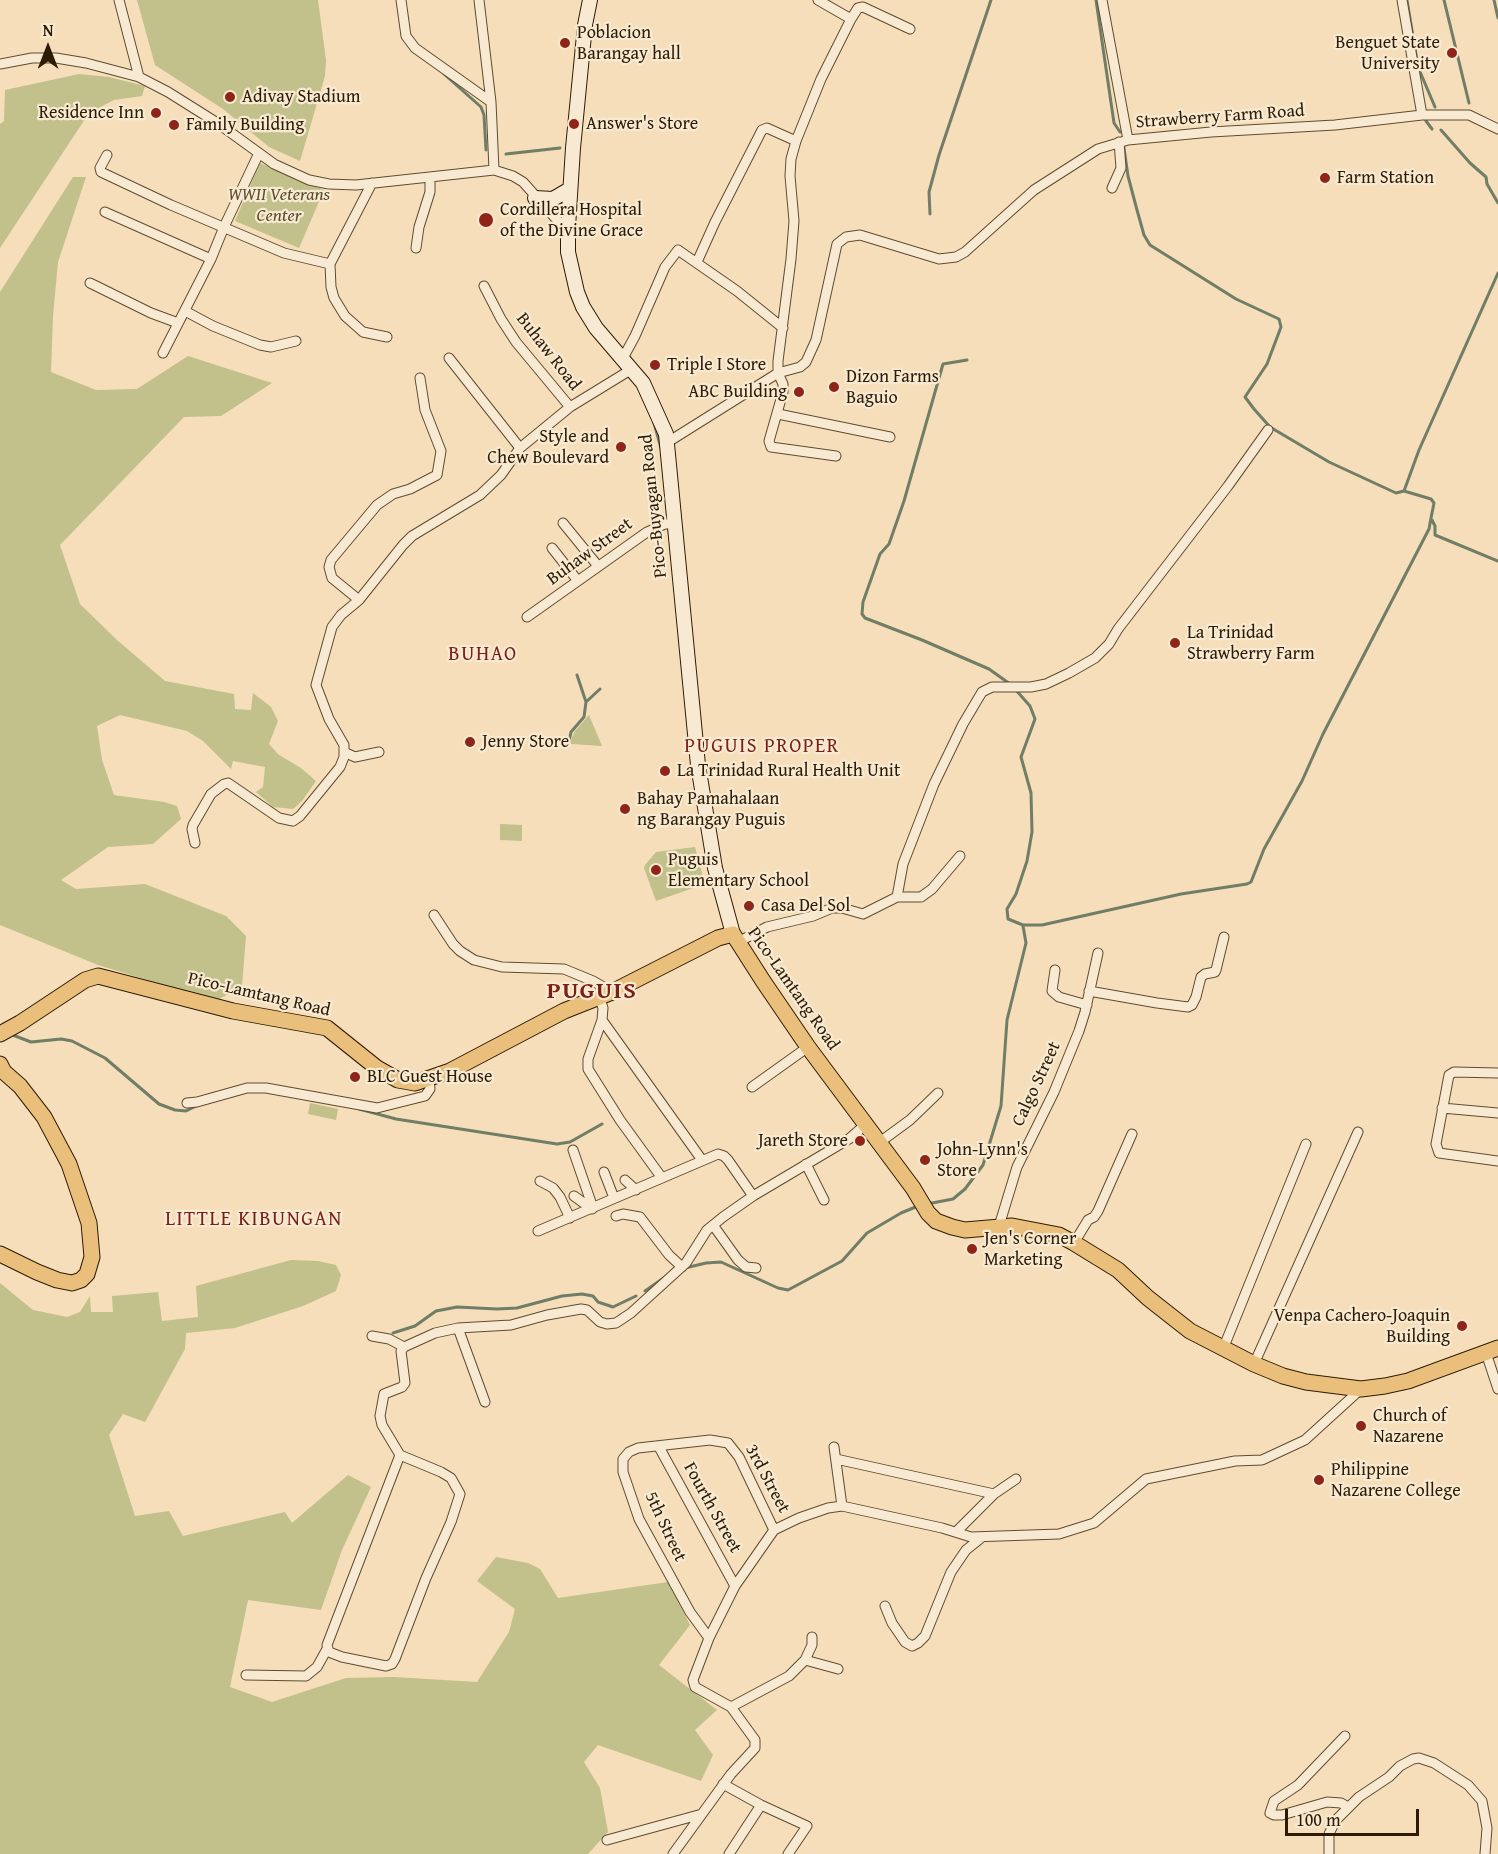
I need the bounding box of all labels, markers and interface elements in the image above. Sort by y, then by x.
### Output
north arrow [18,18,78,78]
text: N [43,18,53,42]
place label: Poblacion Barangay hall [577,22,681,64]
place label: Benguet State University [1335,32,1440,74]
marker: Poblacion Barangay hall [558,36,572,50]
marker: Benguet State University [1445,46,1459,60]
place label: Adivay Stadium [242,86,360,108]
marker: Adivay Stadium [223,90,237,104]
street label: Strawberry Farm Road [1135,100,1305,134]
place label: Residence Inn [39,102,144,124]
marker: Residence Inn [149,106,163,120]
place label: Answer's Store [586,113,698,135]
place label: Family Building [186,114,304,136]
marker: Answer's Store [567,117,581,131]
marker: Family Building [167,118,181,132]
place label: Farm Station [1337,167,1434,189]
marker: Farm Station [1318,171,1332,185]
park label: WWII Veterans Center [228,184,330,226]
place label: Cordillera Hospital of the Divine Grace [500,199,643,242]
marker: Cordillera Hospital of the Divine Grace [477,211,495,229]
street label: Buhaw Road [511,309,585,395]
place label: Triple I Store [667,354,766,376]
marker: Triple I Store [648,358,662,372]
place label: Dizon Farms Baguio [846,366,939,409]
marker: Dizon Farms Baguio [827,380,841,394]
place label: ABC Building [688,381,787,403]
marker: ABC Building [792,385,806,399]
place label: Style and Chew Boulevard [487,426,609,468]
street label: Pico-Buyagan Road [636,433,672,579]
marker: Style and Chew Boulevard [614,440,628,454]
street label: Buhaw Street [543,514,637,590]
place label: La Trinidad Strawberry Farm [1187,622,1315,664]
marker: La Trinidad Strawberry Farm [1168,636,1182,650]
district label: BUHAO [448,643,518,667]
place label: Jenny Store [482,731,569,753]
marker: Jenny Store [463,735,477,749]
district label: PUGUIS PROPER [684,735,840,759]
place label: La Trinidad Rural Health Unit [677,760,900,782]
marker: La Trinidad Rural Health Unit [658,764,672,778]
place label: Bahay Pamahalaan ng Barangay Puguis [637,788,785,830]
marker: Bahay Pamahalaan ng Barangay Puguis [618,802,632,816]
place label: Puguis Elementary School [668,849,809,892]
marker: Puguis Elementary School [649,863,663,877]
place label: Casa Del Sol [761,895,850,917]
marker: Casa Del Sol [742,899,756,913]
street label: Pico-Lamtang Road [742,923,844,1055]
street label: Pico-Lamtang Road [186,968,332,1022]
district label: PUGUIS [547,978,637,1006]
street label: Calgo Street [1008,1038,1066,1130]
place label: BLC Guest House [367,1066,492,1088]
marker: BLC Guest House [348,1070,362,1084]
place label: Jareth Store [758,1130,848,1152]
marker: Jareth Store [853,1134,867,1148]
place label: John-Lynn's Store [937,1139,1028,1182]
marker: John-Lynn's Store [918,1153,932,1167]
district label: LITTLE KIBUNGAN [165,1208,343,1232]
place label: Jen's Corner Marketing [984,1228,1076,1270]
marker: Jen's Corner Marketing [965,1242,979,1256]
place label: Venpa Cachero-Joaquin Building [1274,1305,1450,1348]
marker: Venpa Cachero-Joaquin Building [1455,1319,1469,1333]
place label: Church of Nazarene [1373,1405,1447,1448]
marker: Church of Nazarene [1354,1419,1368,1433]
street label: 3rd Street [740,1441,794,1517]
street label: Fourth Street [678,1459,746,1557]
place label: Philippine Nazarene College [1331,1459,1461,1502]
marker: Philippine Nazarene College [1312,1473,1326,1487]
street label: 5th Street [639,1489,691,1565]
scale bar [1288,1797,1422,1835]
text: 100 m [1296,1806,1341,1833]

